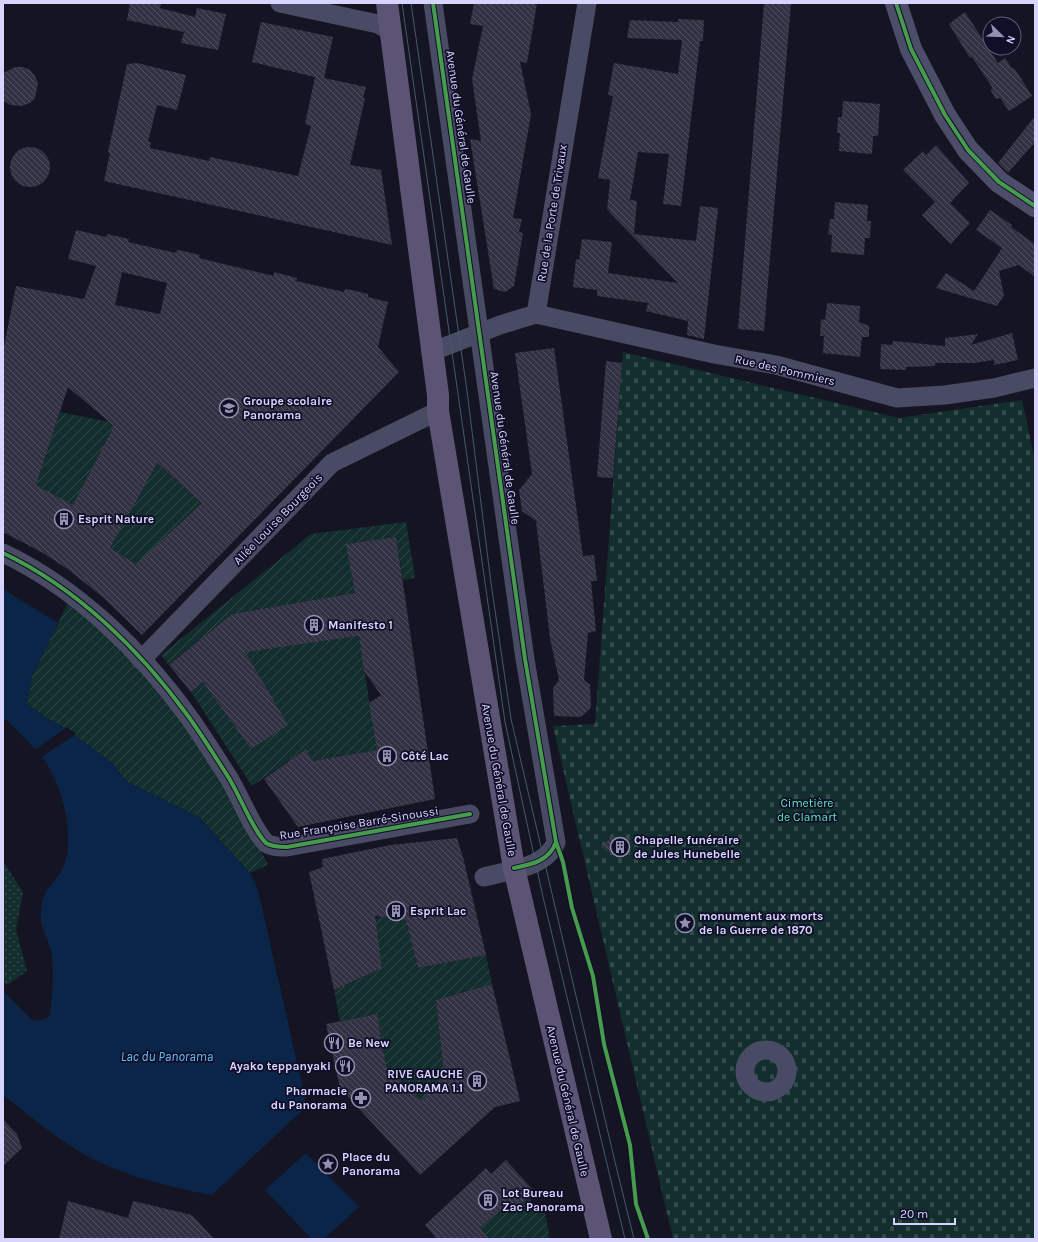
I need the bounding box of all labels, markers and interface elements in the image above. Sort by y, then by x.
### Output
north arrow [982,16,1022,56]
text: N [1003,34,1018,46]
street label: Avenue du Général de Gaulle [443,49,479,205]
street label: Rue de la Porte de Trivaux [534,143,570,283]
street label: Rue des Pommiers [734,352,836,388]
street label: Avenue du Général de Gaulle [487,370,523,526]
place label: Groupe scolaire Panorama [243,394,332,422]
school or university icon: Groupe scolaire Panorama [218,397,240,419]
street label: Allée Louise Bourgeois [231,470,325,568]
building icon: Esprit Nature [53,508,75,530]
place label: Esprit Nature [78,512,154,526]
building icon: Manifesto 1 [303,614,325,636]
place label: Manifesto 1 [328,618,393,632]
street label: Avenue du Général de Gaulle [479,703,519,857]
building icon: Côté Lac [376,745,398,767]
place label: Côté Lac [401,749,449,763]
park label: Cimetière de Clamart [777,796,838,824]
street label: Rue Françoise Barré-Sinoussi [278,803,440,843]
place label: Chapelle funéraire de Jules Hunebelle [634,833,740,861]
building icon: Chapelle funéraire de Jules Hunebelle [609,836,631,858]
building icon: Esprit Lac [385,900,407,922]
place label: Esprit Lac [410,904,466,918]
place label: monument aux morts de la Guerre de 1870 [699,909,823,937]
place icon: monument aux morts de la Guerre de 1870 [674,912,696,934]
street label: Avenue du Général de Gaulle [544,1024,592,1178]
restaurant icon: Be New [323,1032,345,1054]
place label: Be New [348,1036,389,1050]
water label: Lac du Panorama [121,1049,214,1064]
restaurant icon: Ayako teppanyaki [334,1055,356,1077]
place label: Ayako teppanyaki [230,1059,331,1073]
place label: RIVE GAUCHE PANORAMA 1.1 [385,1067,463,1095]
building icon: RIVE GAUCHE PANORAMA 1.1 [466,1070,488,1092]
place label: Pharmacie du Panorama [271,1084,347,1112]
pharmacy icon: Pharmacie du Panorama [350,1087,372,1109]
place label: Place du Panorama [342,1150,400,1178]
place icon: Place du Panorama [317,1153,339,1175]
place label: Lot Bureau Zac Panorama [502,1186,584,1214]
building icon: Lot Bureau Zac Panorama [477,1189,499,1211]
scale bar [894,1200,955,1226]
text: 20 m [900,1207,928,1221]

